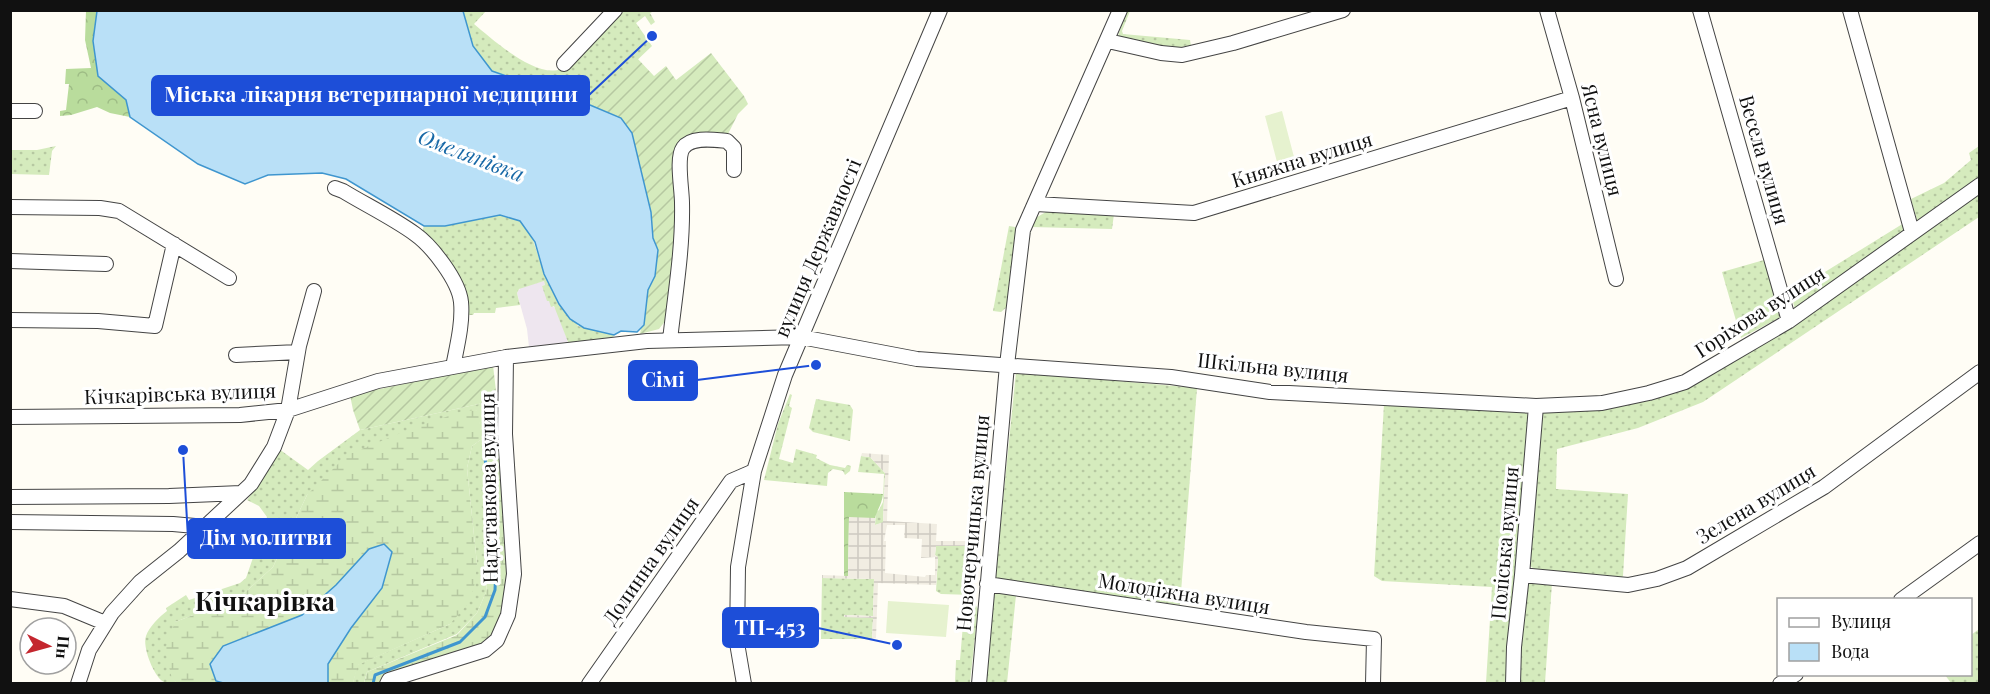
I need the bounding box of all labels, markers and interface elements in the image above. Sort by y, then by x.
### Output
callout: Міська лікарня ветеринарної медицини [152,76,589,115]
text: Міська лікарня ветеринарної медицини [164,79,578,107]
street label: Ясна вулиця [1576,80,1631,199]
street label: Весела вулиця [1734,92,1797,228]
water label: Омелянівка [415,121,529,187]
street label: Княжна вулиця [1228,124,1376,193]
street label: вулиця Державності [767,154,867,341]
street label: Горіхова вулиця [1689,258,1830,363]
street label: Шкільна вулиця [1196,345,1350,388]
callout: Сімі [629,361,697,400]
text: Сімі [641,364,685,392]
street label: Кічкарівська вулиця [83,376,277,409]
street label: Надставкова вулиця [472,392,503,584]
street label: Новочерчицька вулиця [949,413,994,632]
street label: Зелена вулиця [1691,456,1820,549]
street label: Поліська вулиця [1483,465,1524,620]
street label: Долинна вулиця [596,491,704,630]
callout: Дім молитви [188,519,345,558]
text: Дім молитви [200,522,332,550]
street label: Молодіжна вулиця [1096,566,1272,619]
district label: Кічкарівка [195,583,335,618]
legend [1777,598,1972,676]
callout: ТП-453 [723,608,818,647]
text: Вулиця [1831,609,1892,633]
text: ТП-453 [734,612,806,640]
north arrow [18,616,78,676]
text: Пн [52,635,75,660]
text: Вода [1831,639,1869,663]

